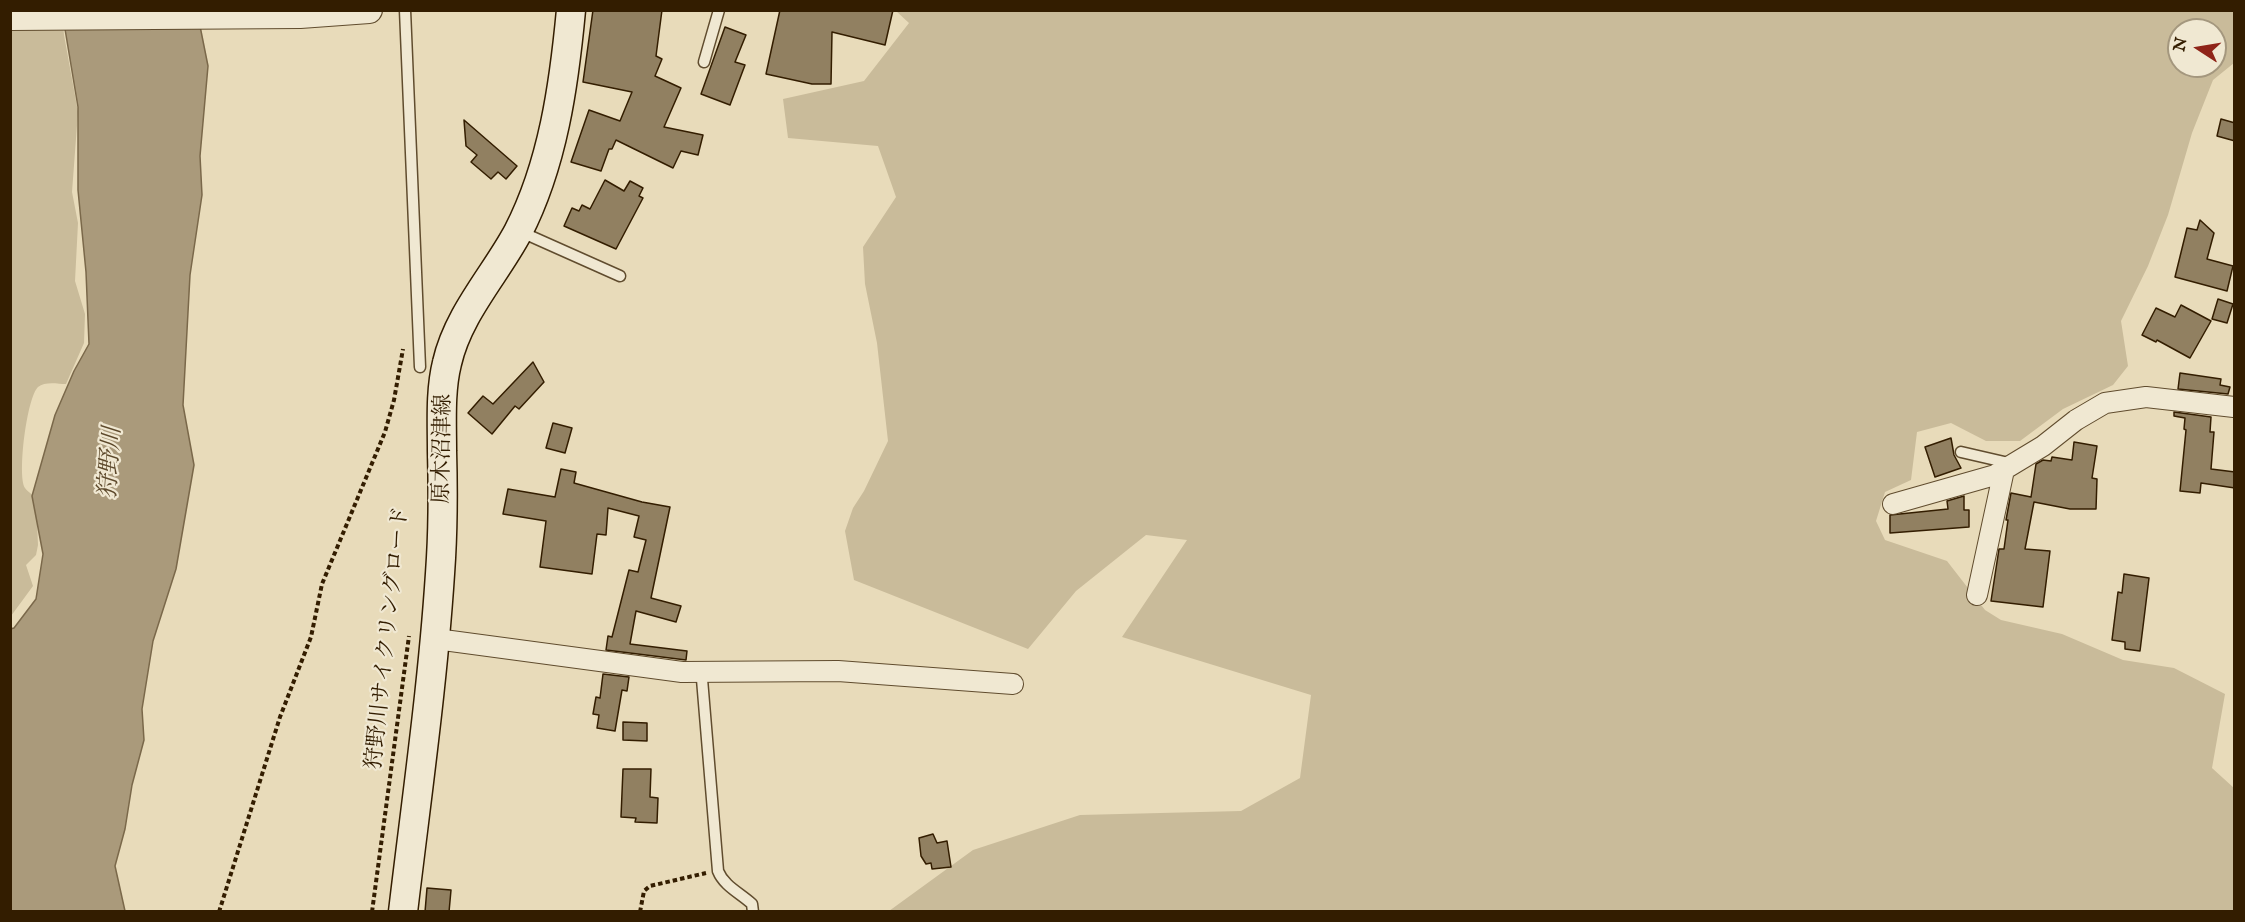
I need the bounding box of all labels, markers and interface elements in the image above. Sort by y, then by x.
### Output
north arrow [2167,18,2227,78]
text: N [2170,36,2193,54]
street label: 原木沼津線 [430,394,458,504]
water label: 狩野川 [95,426,129,500]
street label: 狩野川サイクリングロード [362,505,416,771]

